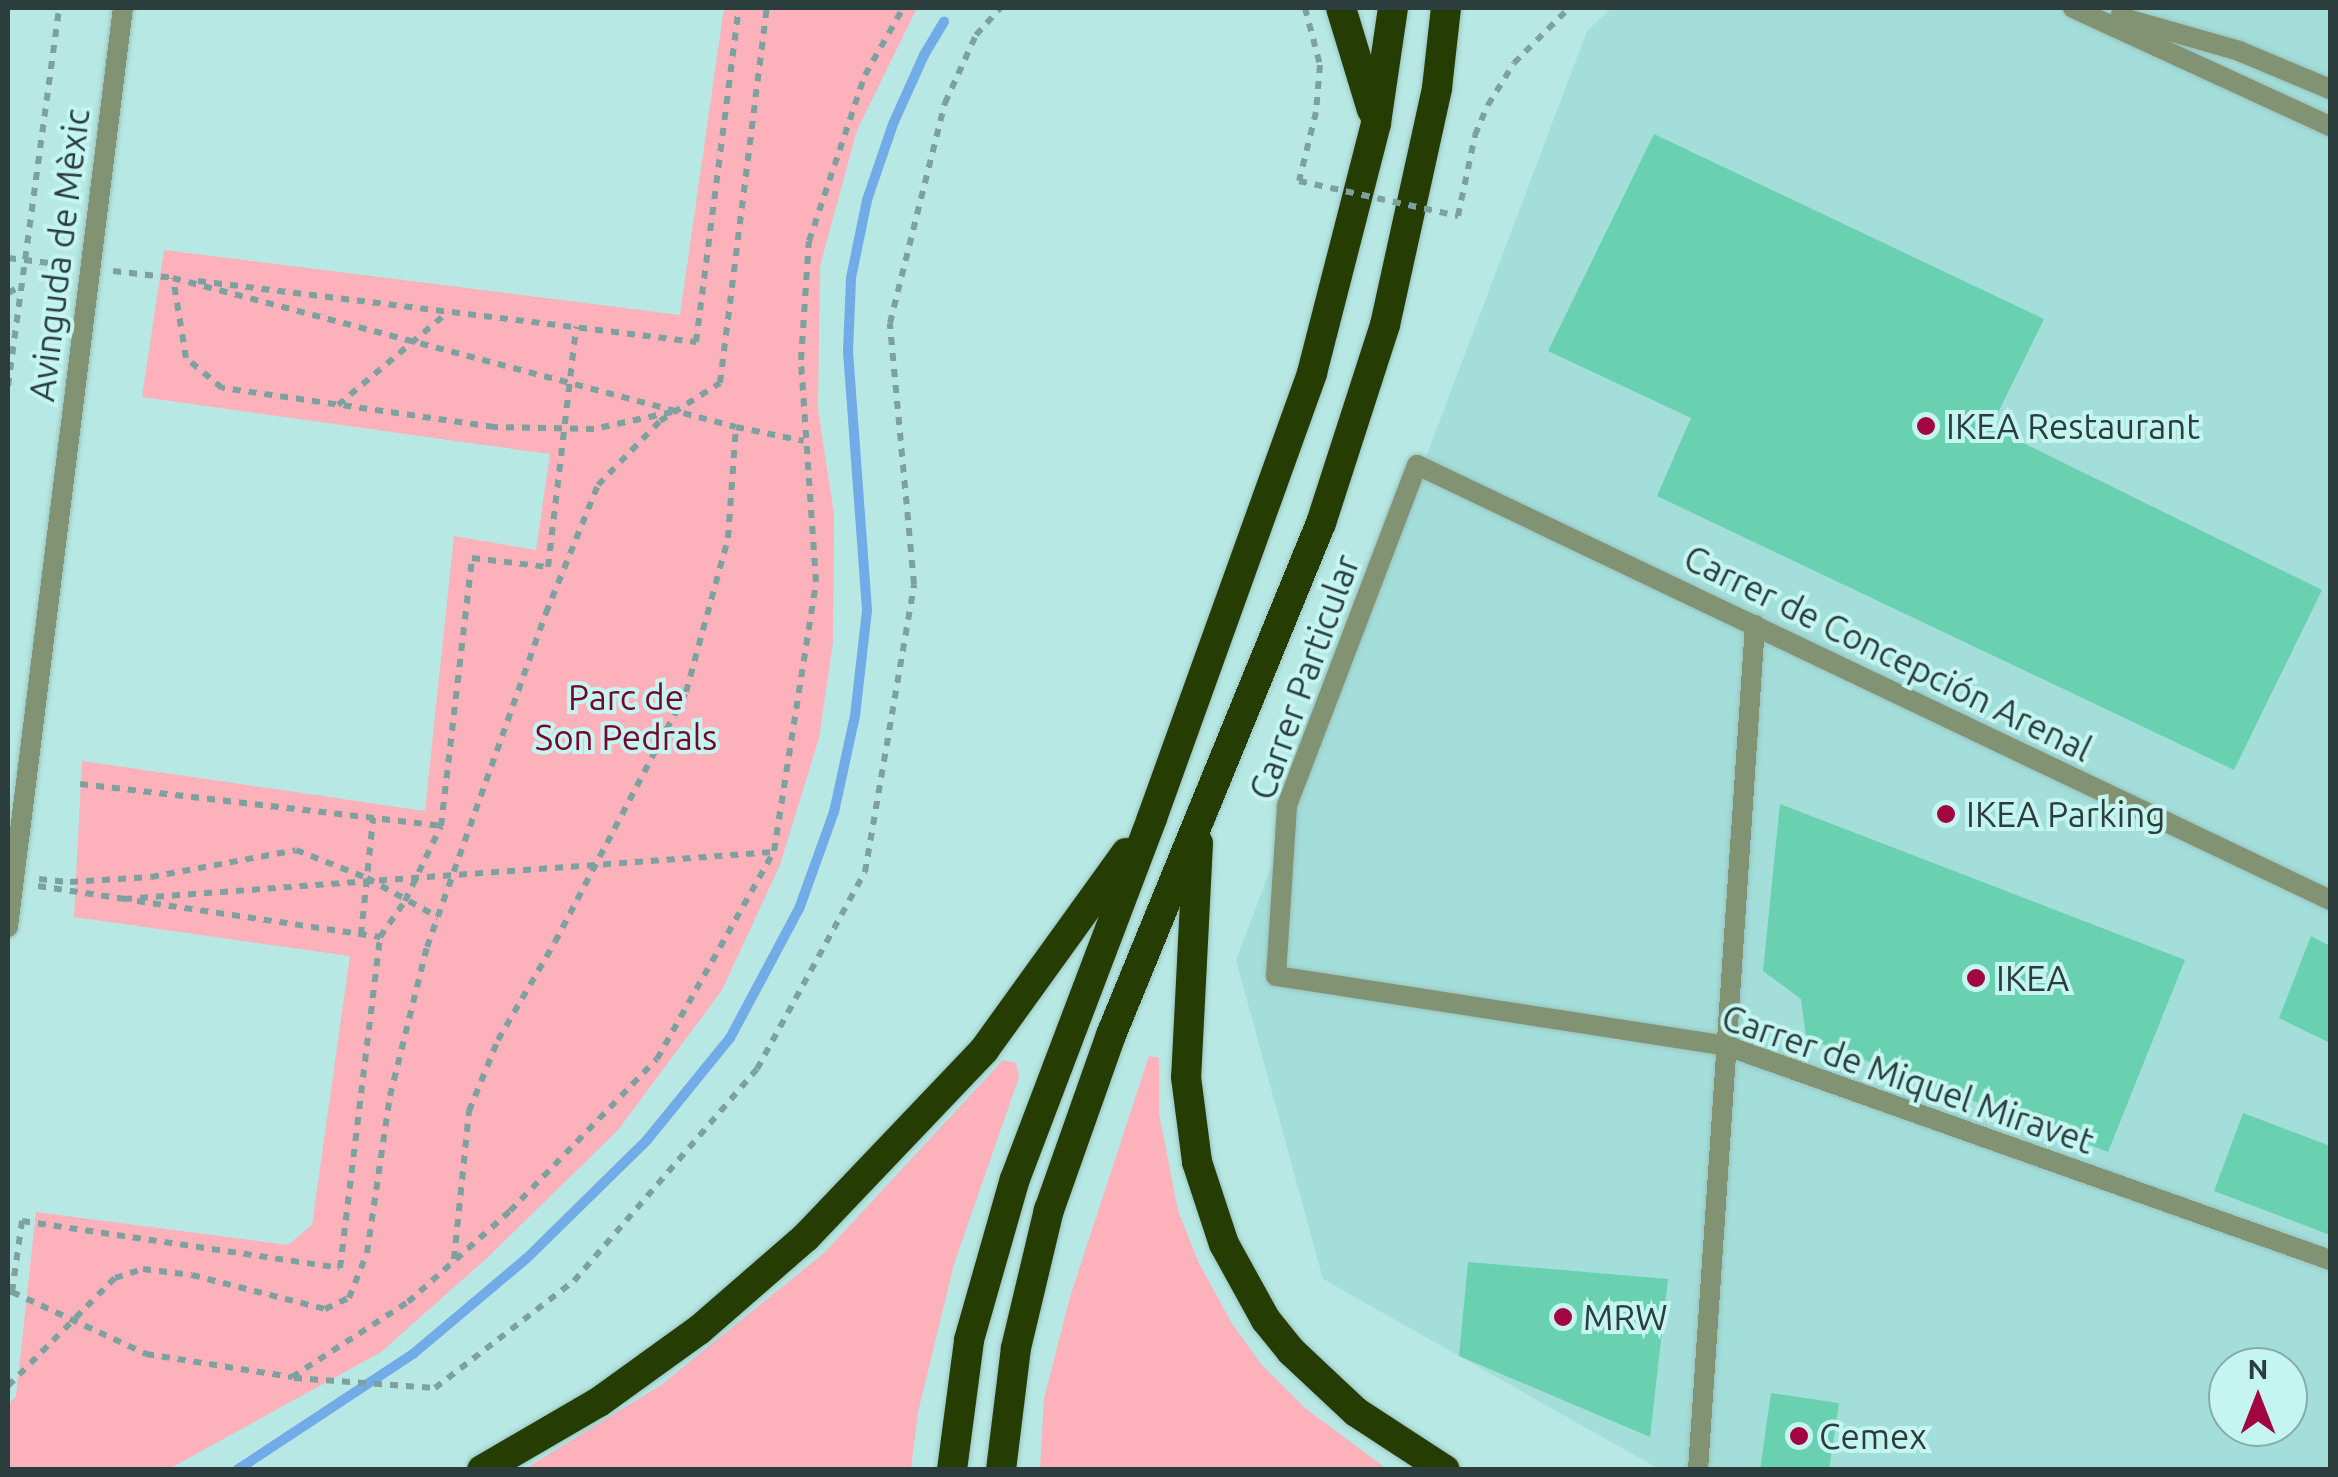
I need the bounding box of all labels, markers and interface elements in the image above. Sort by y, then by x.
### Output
street label: Avinguda de Mèxic [20,106,98,404]
place label: IKEA Restaurant [1946,405,2200,447]
marker: IKEA Restaurant [1915,415,1937,437]
street label: Carrer de Concepción Arenal [1677,536,2099,770]
street label: Carrer Particular [1240,549,1368,805]
park label: Parc de Son Pedrals [535,676,717,758]
place label: IKEA Parking [1966,793,2165,835]
marker: IKEA Parking [1935,803,1957,825]
place label: IKEA [1996,957,2069,999]
marker: IKEA [1965,967,1987,989]
street label: Carrer de Miquel Miravet [1717,996,2099,1162]
place label: MRW [1583,1296,1668,1338]
marker: MRW [1552,1306,1574,1328]
north arrow [2208,1347,2308,1447]
text: N [2248,1353,2268,1384]
place label: Cemex [1819,1415,1927,1457]
marker: Cemex [1788,1425,1810,1447]

